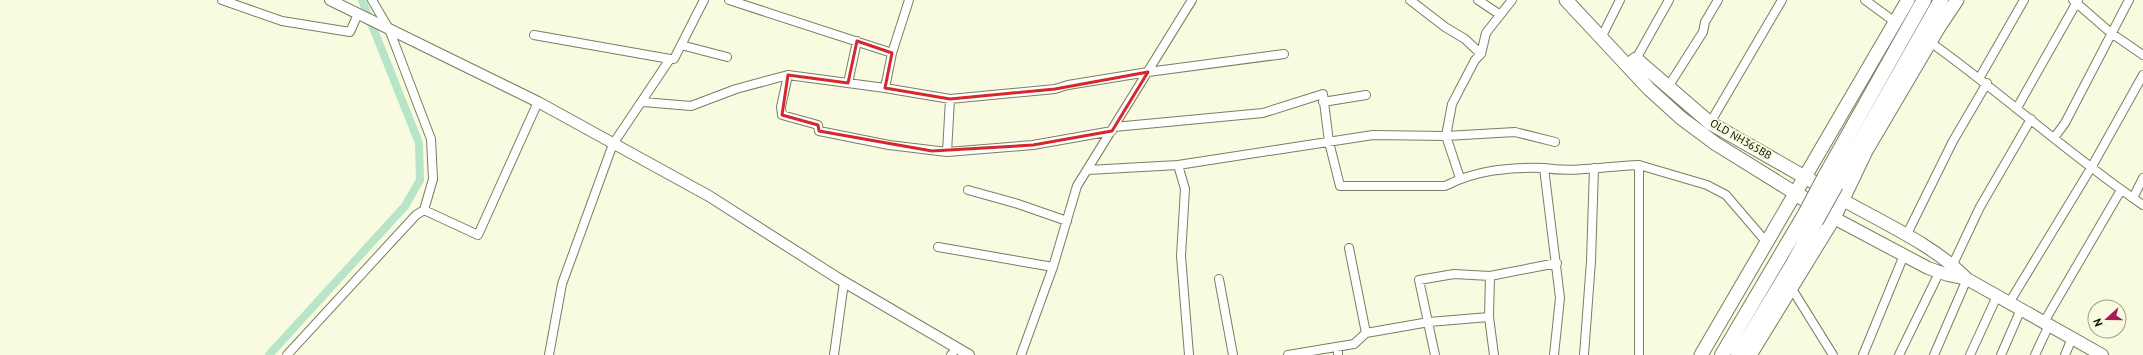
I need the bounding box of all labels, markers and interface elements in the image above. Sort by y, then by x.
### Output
street label: OLD NH365BB [1708,116,1774,162]
north arrow [2087,299,2127,339]
text: N [2090,317,2105,328]

